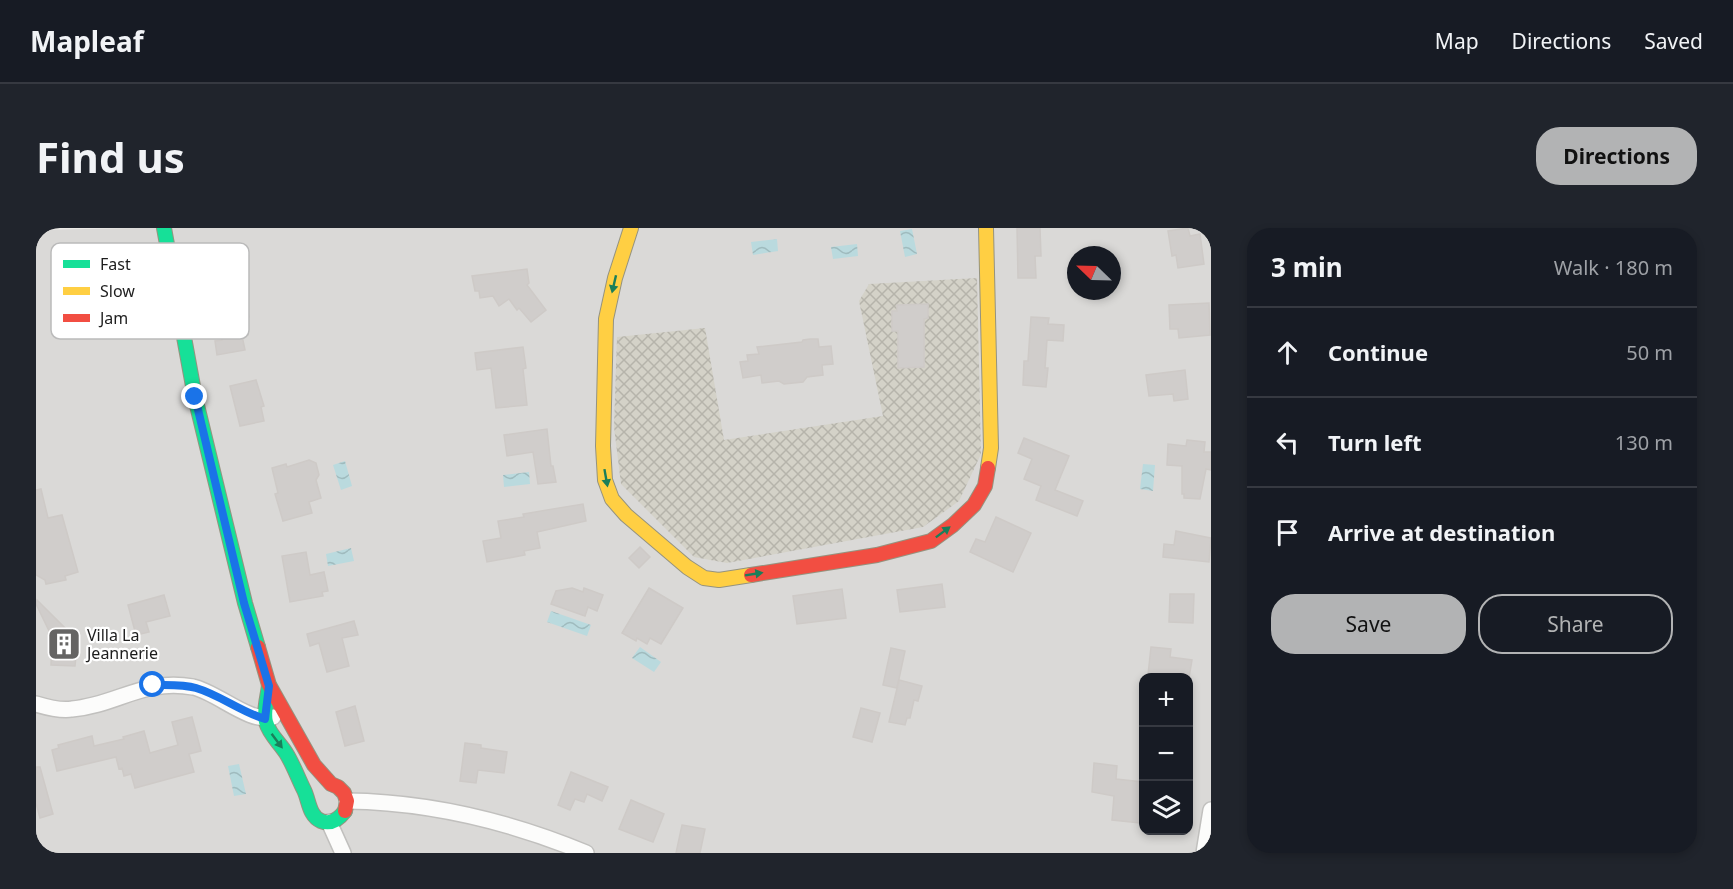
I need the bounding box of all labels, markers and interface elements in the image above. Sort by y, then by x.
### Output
text: Mapleaf [30,22,144,60]
text: Map [1435,27,1479,55]
text: Directions [1512,27,1611,55]
text: Saved [1644,27,1703,55]
button: Directions [1536,127,1697,185]
text: Find us [36,128,185,185]
legend [51,243,249,339]
north arrow [1067,246,1121,300]
text: 3 min [1271,249,1343,285]
text: Fast [100,253,131,275]
text: Walk · 180 m [1554,254,1673,281]
one-way arrow [608,275,618,293]
text: Slow [100,280,135,302]
text: Jam [98,307,128,329]
icon: ahead [1271,336,1304,369]
text: Continue [1328,337,1428,367]
text: 50 m [1626,339,1673,366]
route end [181,383,207,409]
icon: left [1271,426,1304,459]
text: Turn left [1328,427,1422,457]
text: 130 m [1615,429,1673,456]
one-way arrow [601,468,610,487]
icon: arrive [1271,516,1304,549]
text: Arrive at destination [1328,517,1555,547]
one-way arrow [935,526,951,539]
one-way arrow [745,570,764,579]
button: Save [1271,594,1466,654]
button: Share [1478,594,1673,654]
place label: Villa La Jeannerie [85,624,158,664]
building icon: Villa La Jeannerie [46,626,82,662]
route start [139,671,165,697]
map controls [1139,673,1193,835]
button: + [1139,673,1193,727]
button: − [1139,727,1193,781]
one-way arrow [270,733,282,748]
button: layers [1139,781,1193,835]

